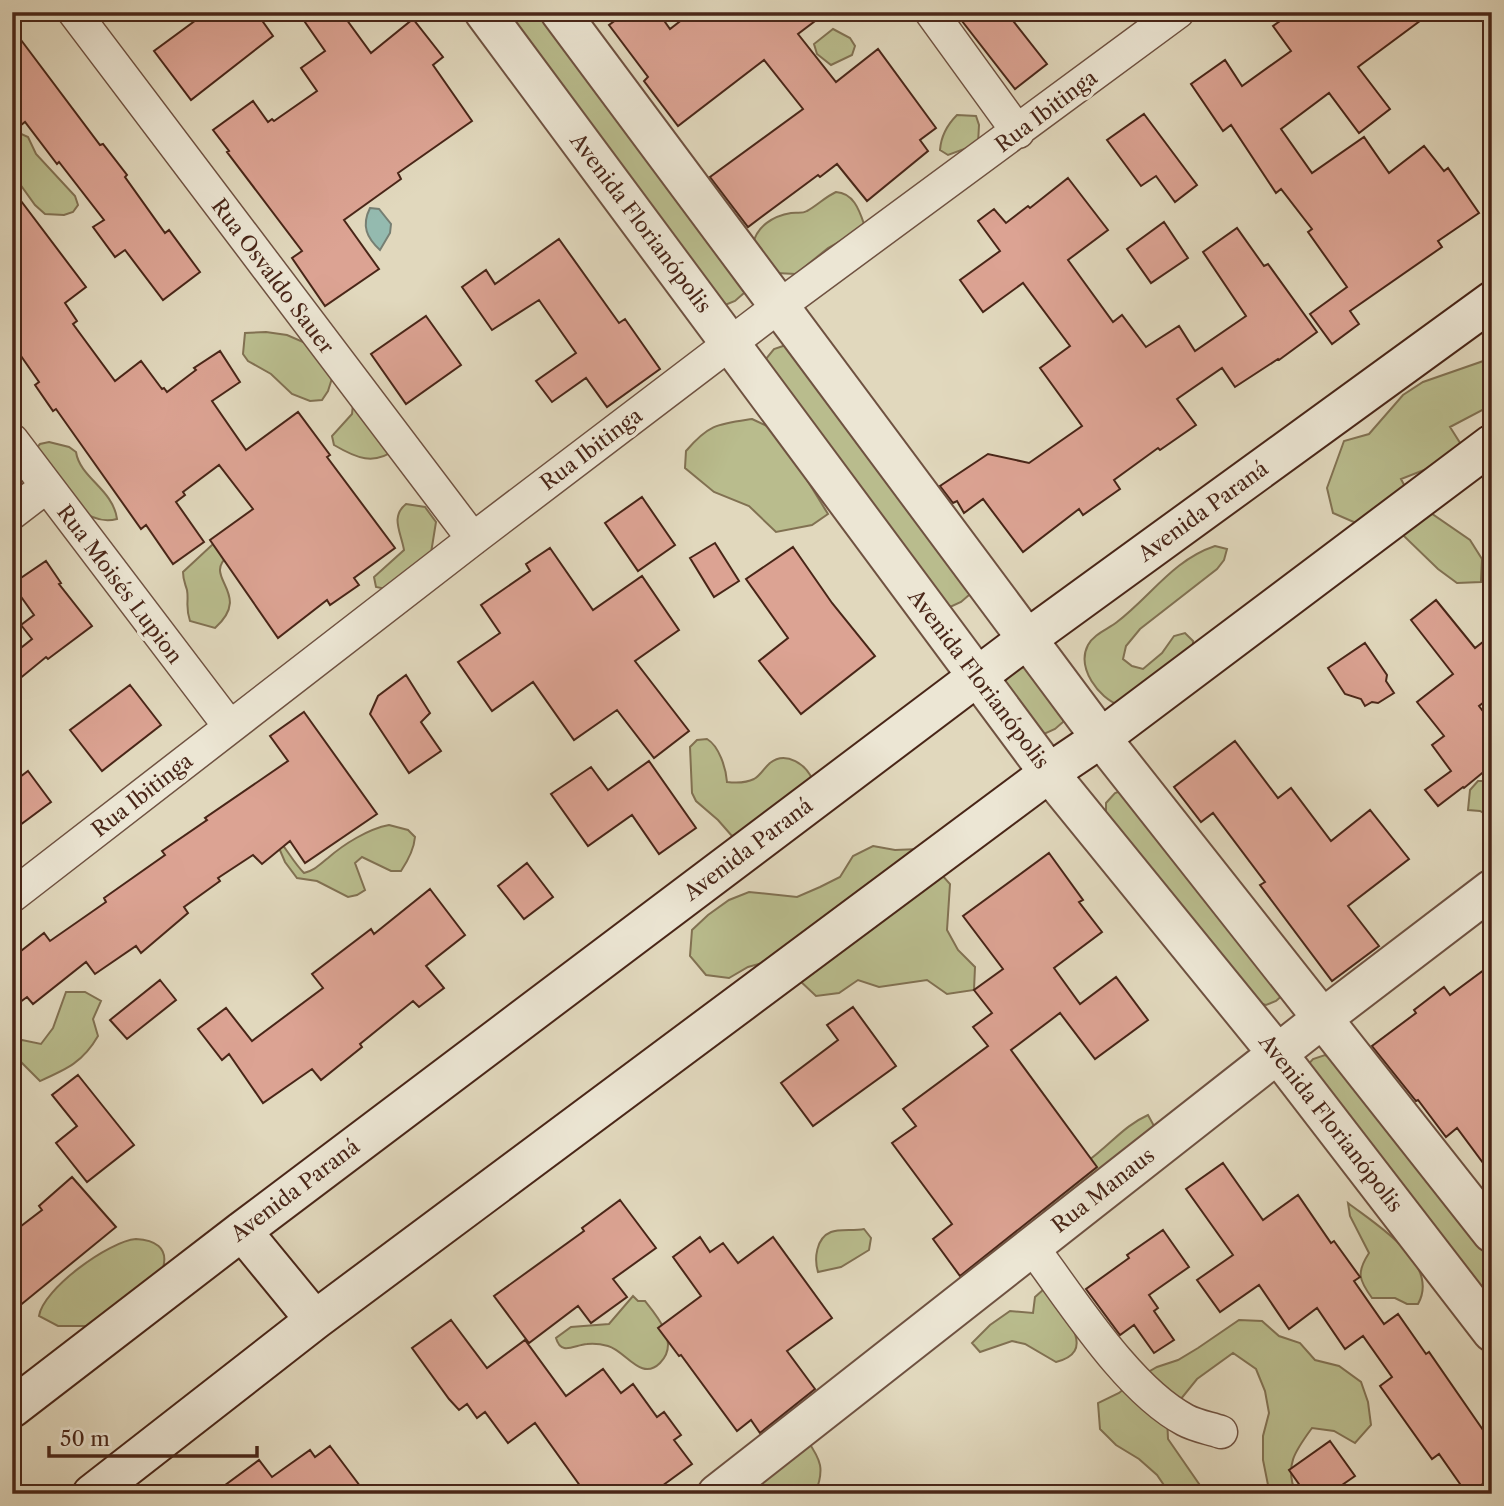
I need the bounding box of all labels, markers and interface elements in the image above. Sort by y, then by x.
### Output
street label: Rua Ibitinga [990,64,1102,157]
street label: Avenida Florianópolis [565,128,717,318]
street label: Rua Osvaldo Sauer [207,194,340,359]
street label: Rua Ibitinga [535,402,647,495]
street label: Avenida Paraná [1132,455,1273,567]
street label: Rua Moisés Lupion [52,500,188,668]
street label: Avenida Florianópolis [903,584,1055,774]
street label: Rua Ibitinga [87,747,198,842]
street label: Avenida Paraná [678,792,818,906]
street label: Avenida Florianópolis [1253,1029,1408,1217]
street label: Avenida Paraná [225,1133,365,1247]
street label: Rua Manaus [1047,1142,1159,1238]
scale bar [49,1415,257,1459]
text: 50 m [60,1426,110,1451]

